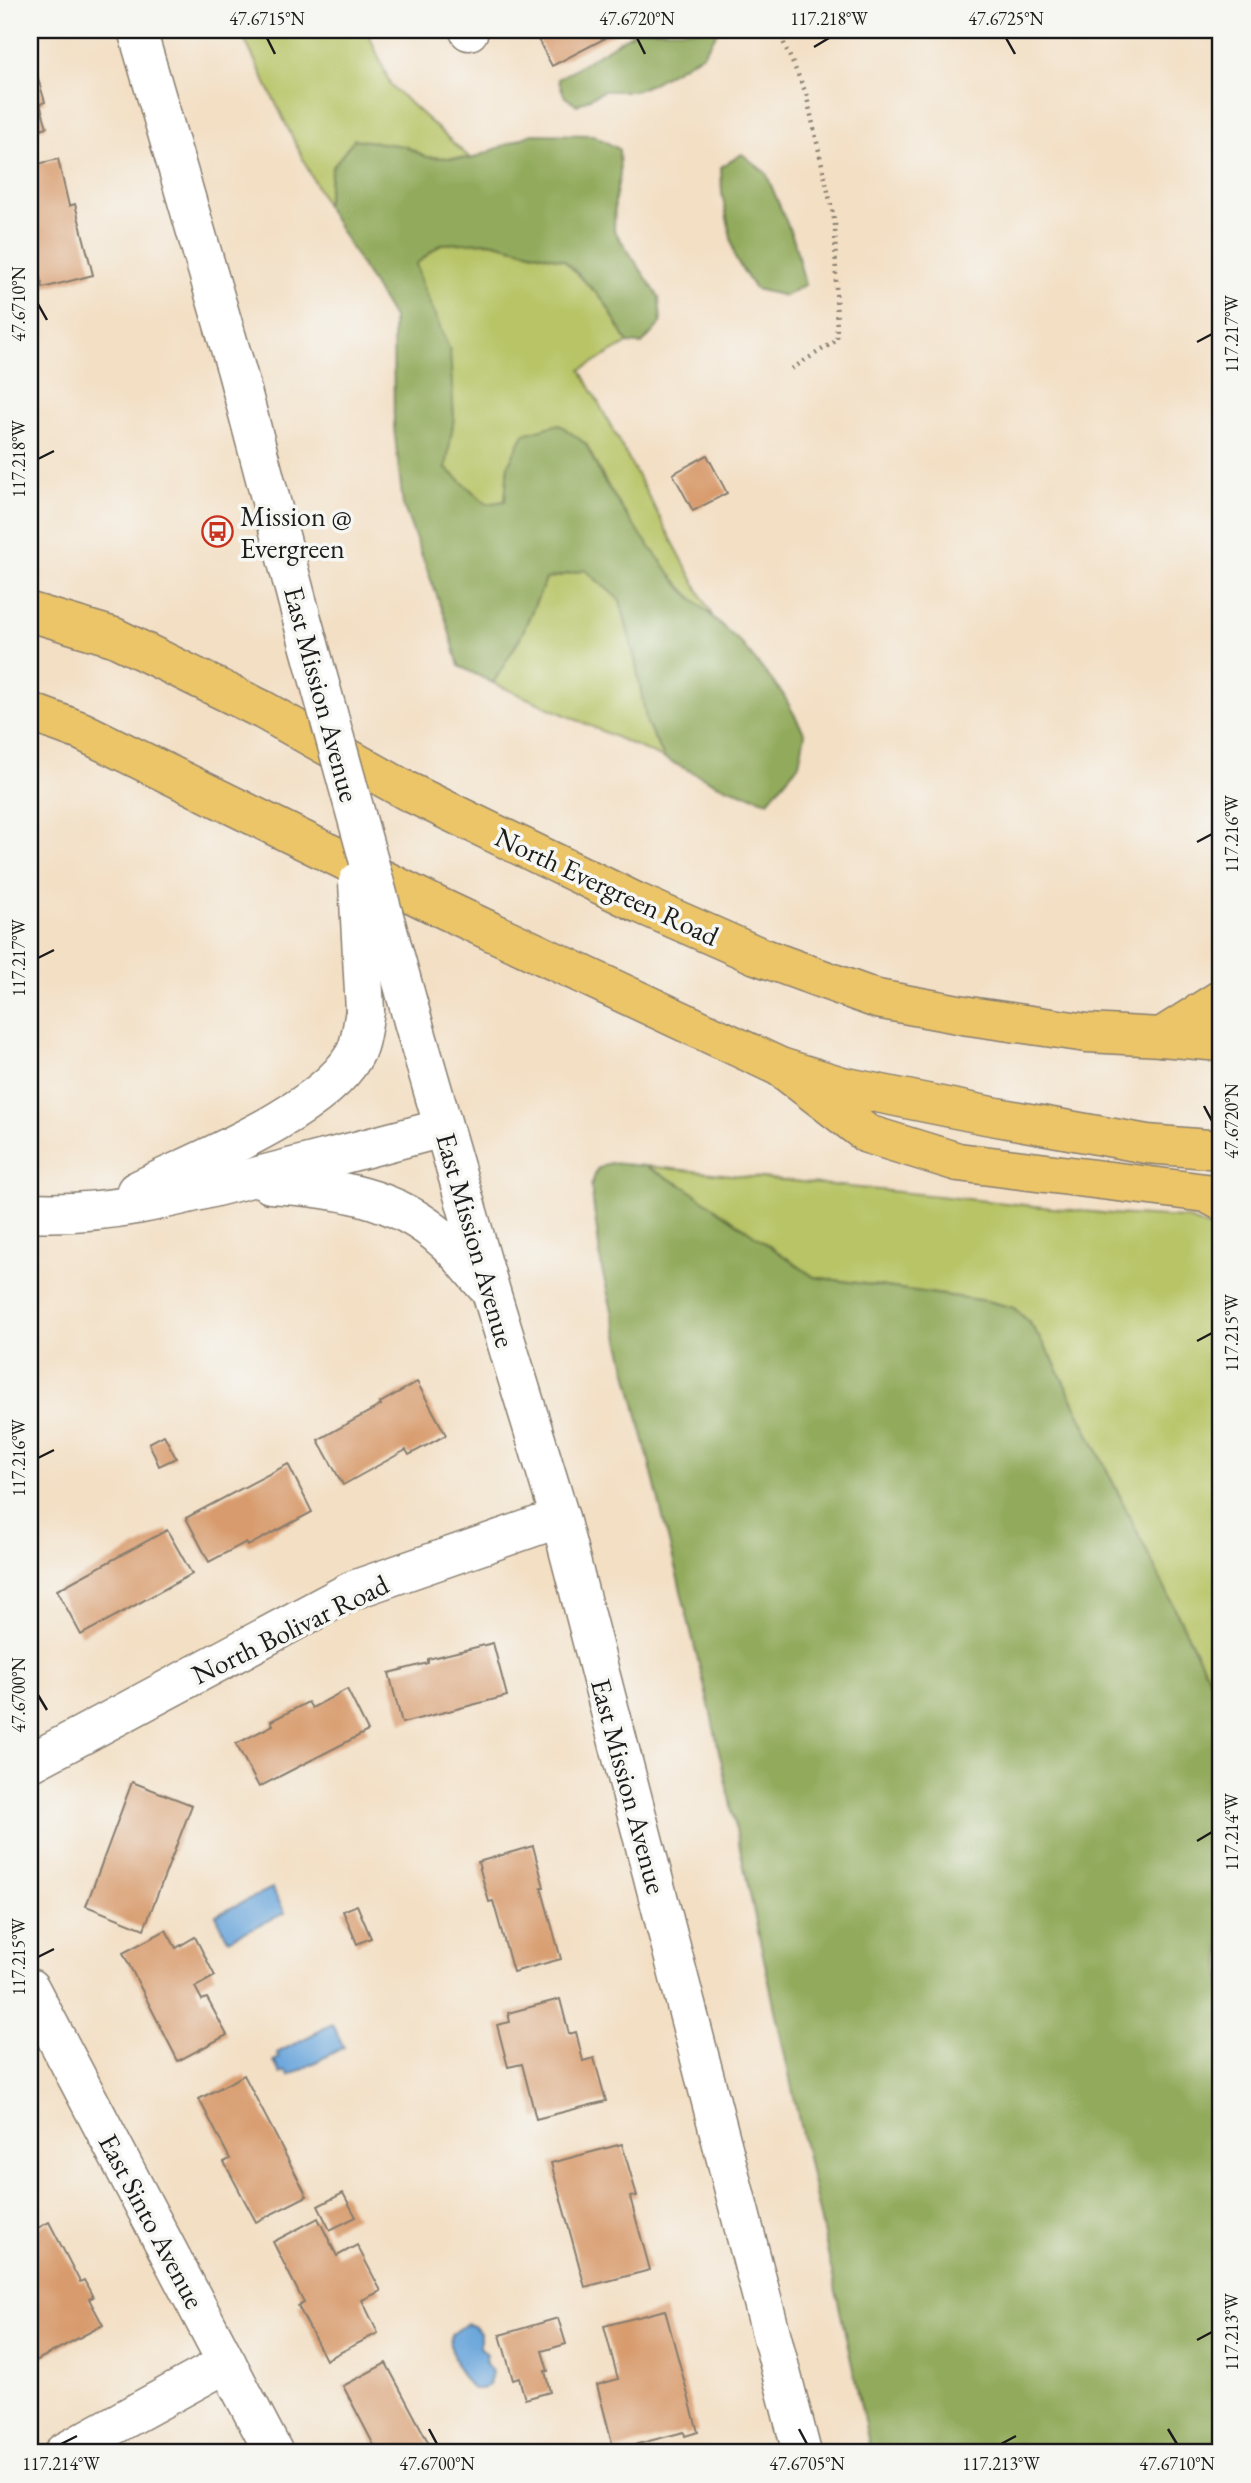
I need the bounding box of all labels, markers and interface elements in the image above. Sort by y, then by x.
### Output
text: 47.6715°N [229,7,305,30]
text: 47.6720°N [599,7,675,30]
text: 117.218°W [790,7,868,30]
text: 47.6725°N [968,7,1044,30]
text: 47.6710°N [7,266,30,342]
text: 117.217°W [1220,295,1243,373]
text: 117.218°W [7,420,30,498]
place label: Mission @ Evergreen [240,498,352,566]
bus stop icon: Mission @ Evergreen [200,515,234,549]
street label: East Mission Avenue [276,582,368,806]
text: 117.216°W [1220,795,1243,873]
street label: North Evergreen Road [489,818,726,954]
text: 117.217°W [7,919,30,997]
text: 47.6720°N [1220,1083,1243,1159]
street label: East Mission Avenue [428,1129,524,1351]
text: 117.215°W [1220,1294,1243,1372]
text: 117.216°W [7,1419,30,1497]
street label: North Bolivar Road [186,1566,395,1692]
text: 47.6700°N [7,1657,30,1733]
street label: East Mission Avenue [583,1674,675,1898]
text: 117.214°W [1220,1793,1243,1871]
text: 117.215°W [7,1918,30,1996]
street label: East Sinto Avenue [91,2127,213,2315]
text: 117.213°W [1220,2293,1243,2371]
text: 117.214°W [22,2452,100,2475]
text: 47.6700°N [399,2452,475,2475]
text: 47.6705°N [769,2452,845,2475]
text: 117.213°W [962,2452,1040,2475]
text: 47.6710°N [1139,2452,1215,2475]

